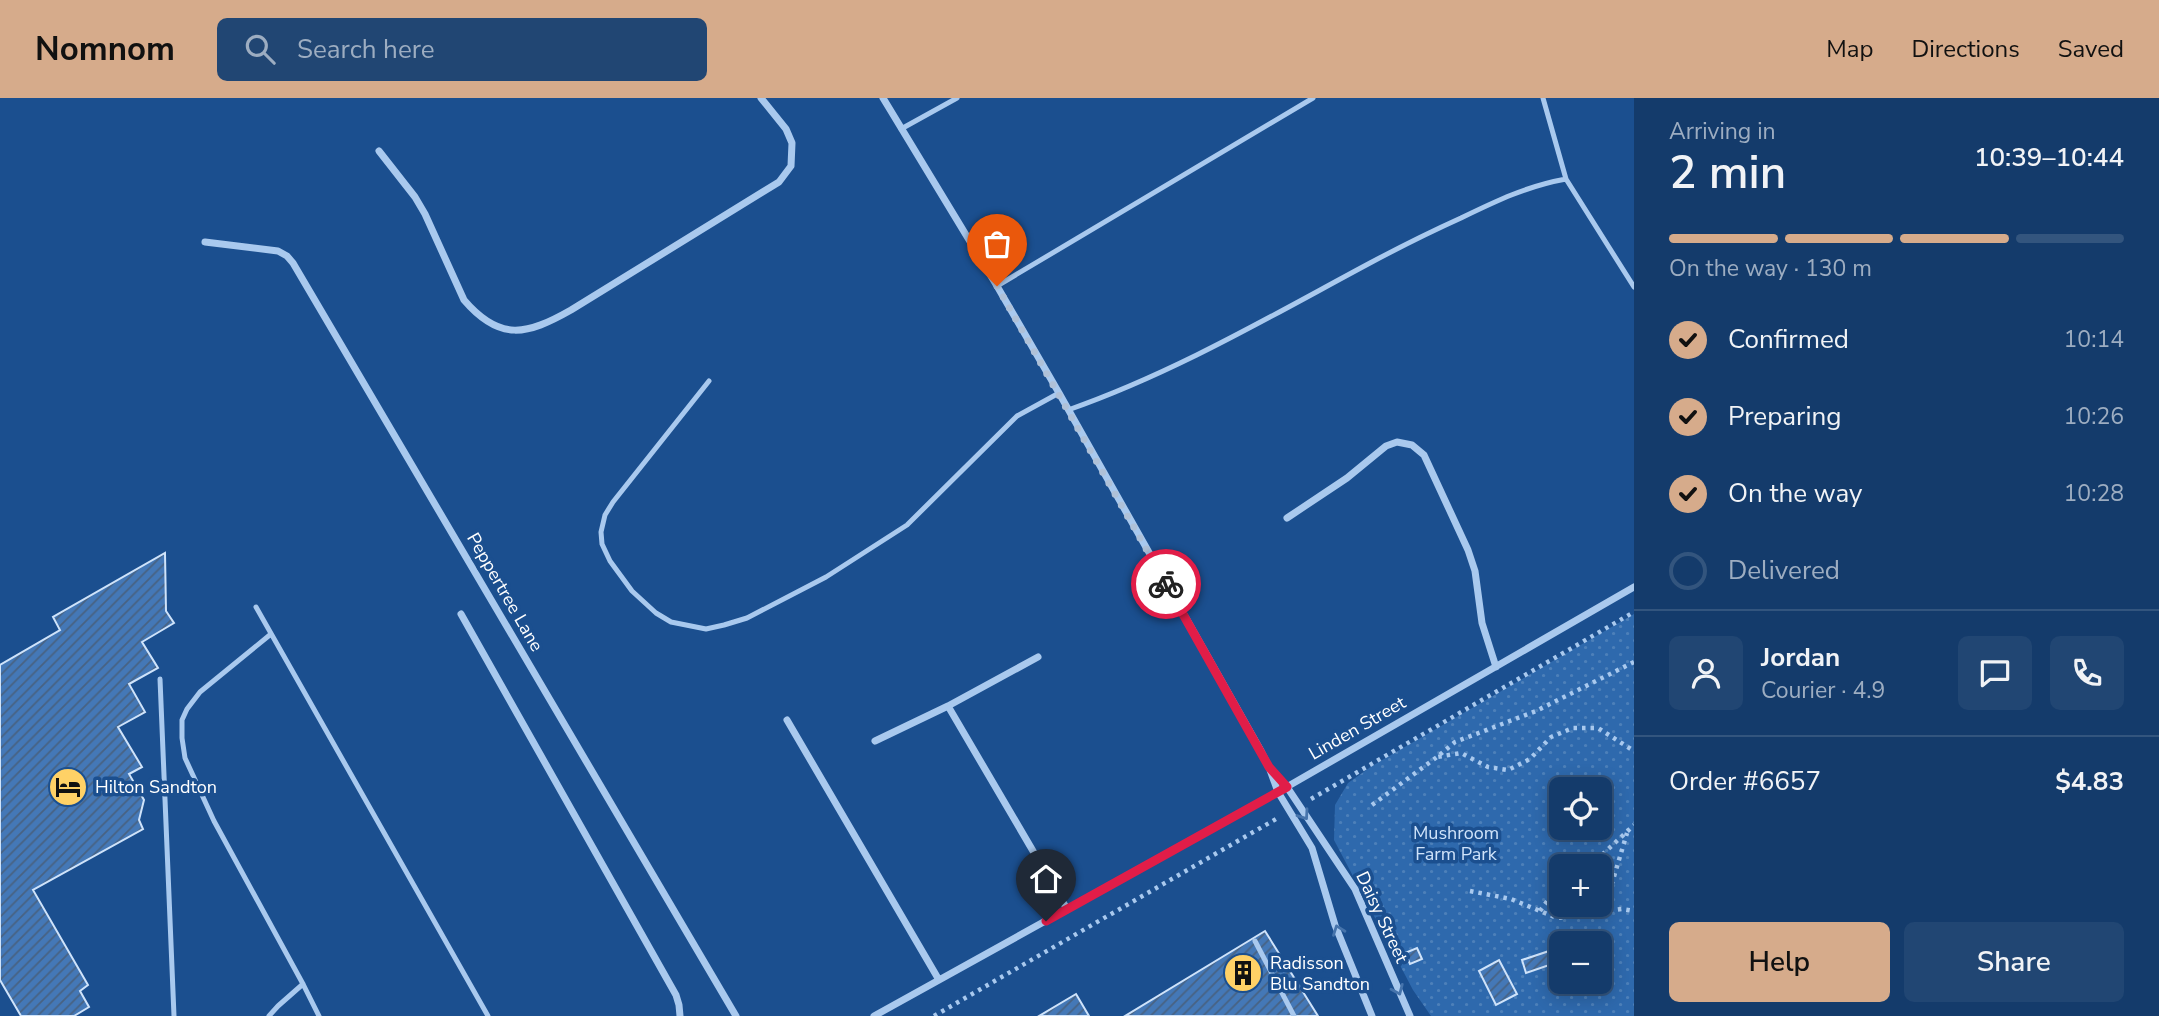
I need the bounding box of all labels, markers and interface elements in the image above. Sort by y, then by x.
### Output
search box [217,18,707,81]
text: Nomnom [35,27,175,72]
icon: search [241,30,279,68]
text: Search here [297,32,435,67]
text: Map [1826,33,1873,65]
text: Directions [1911,33,2020,65]
text: Saved [2058,33,2124,65]
text: Arriving in [1669,116,1776,147]
text: 10:39–10:44 [1974,140,2124,175]
text: 2 min [1669,141,1786,204]
pin [967,214,1027,286]
icon: bag [978,225,1016,263]
text: On the way · 130 m [1669,253,1872,284]
icon: check [1669,321,1707,359]
text: Confirmed [1728,322,1849,357]
text: 10:14 [2064,324,2124,355]
icon: check [1669,398,1707,436]
text: Preparing [1728,399,1841,434]
text: 10:26 [2064,401,2124,432]
icon: check [1669,475,1707,513]
text: On the way [1728,476,1862,511]
text: 10:28 [2064,478,2124,509]
street label: Peppertree Lane [461,528,549,656]
courier [1131,549,1201,619]
text: Delivered [1728,553,1840,588]
icon: bike [1147,565,1185,603]
button: person [1669,636,1743,710]
button: chat [1958,636,2032,710]
button: phone [2050,636,2124,710]
text: Jordan [1761,640,1840,675]
text: Courier · 4.9 [1761,675,1885,706]
street label: Linden Street [1304,690,1410,765]
text: Order #6657 [1669,764,1821,799]
text: $4.83 [2055,764,2124,799]
hotel icon: Hilton Sandton [47,766,89,808]
place label: Hilton Sandton [95,775,217,799]
map controls [1549,777,1612,994]
button: locate [1549,777,1612,840]
one-way arrow [1296,807,1309,820]
park label: Mushroom Farm Park [1413,821,1499,866]
pin [1016,849,1076,921]
button: + [1549,854,1612,917]
icon: home [1027,860,1065,898]
street label: Daisy Street [1350,867,1414,967]
button: Help [1669,922,1890,1002]
button: Share [1904,922,2124,1002]
one-way arrow [1332,924,1346,936]
button: − [1549,931,1612,994]
place label: Radisson Blu Sandton [1270,951,1370,996]
building icon: Radisson Blu Sandton [1222,952,1264,994]
one-way arrow [1390,982,1404,995]

